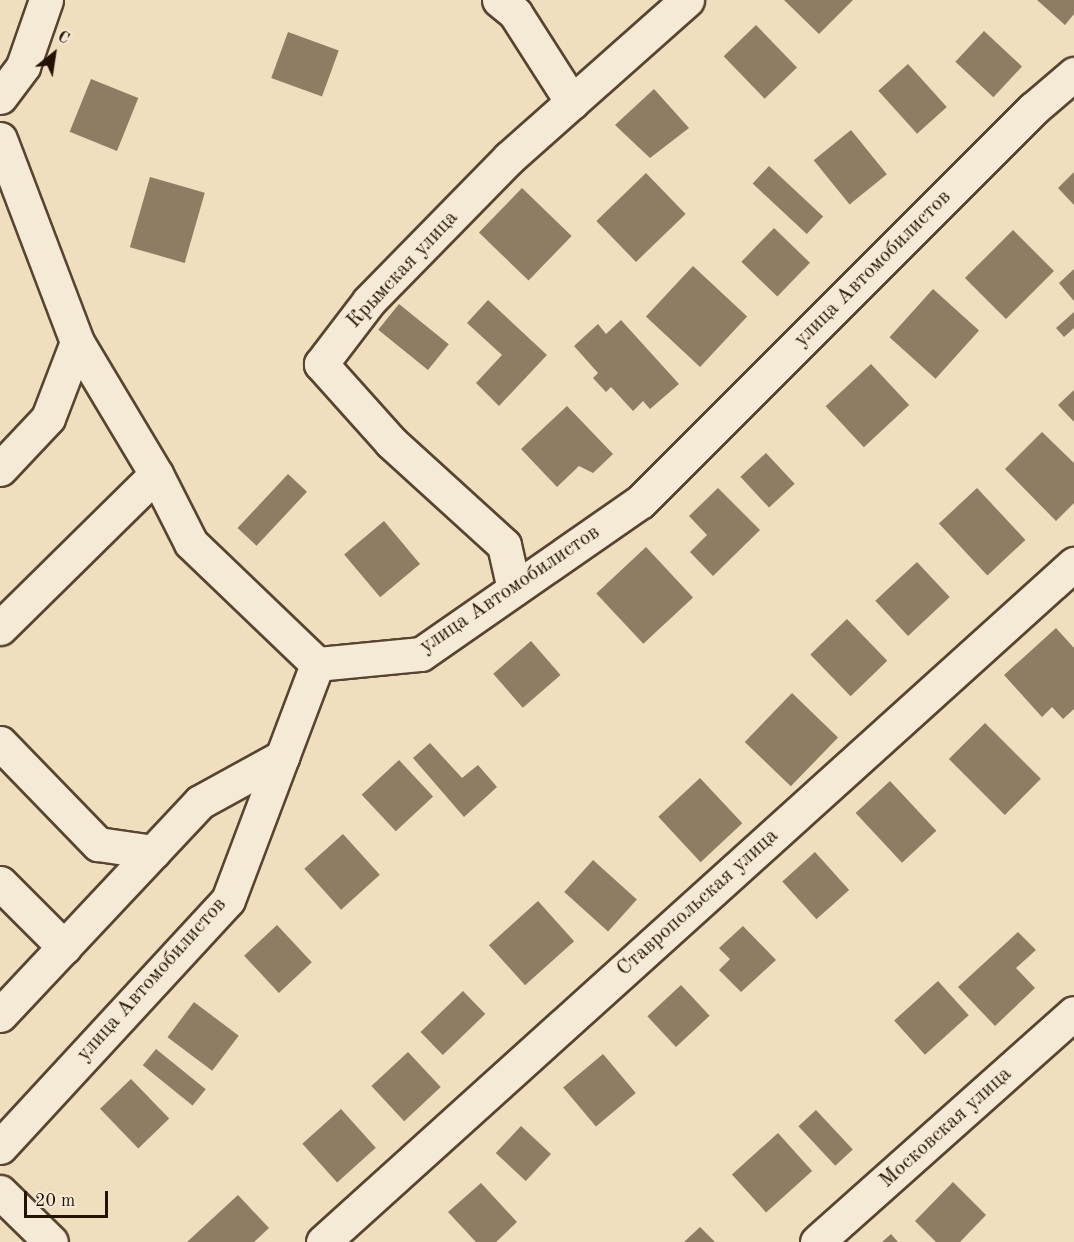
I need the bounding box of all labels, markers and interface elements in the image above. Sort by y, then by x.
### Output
north arrow [24,24,84,84]
text: С [54,29,72,48]
street label: улица Автомобилистов [789,185,957,353]
street label: Крымская улица [342,206,464,334]
street label: улица Автомобилистов [415,520,605,660]
street label: Ставропольская улица [612,824,784,982]
street label: улица Автомобилистов [72,893,232,1067]
street label: Московская улица [875,1062,1017,1194]
scale bar [27,1179,111,1217]
text: 20 m [35,1192,75,1210]

